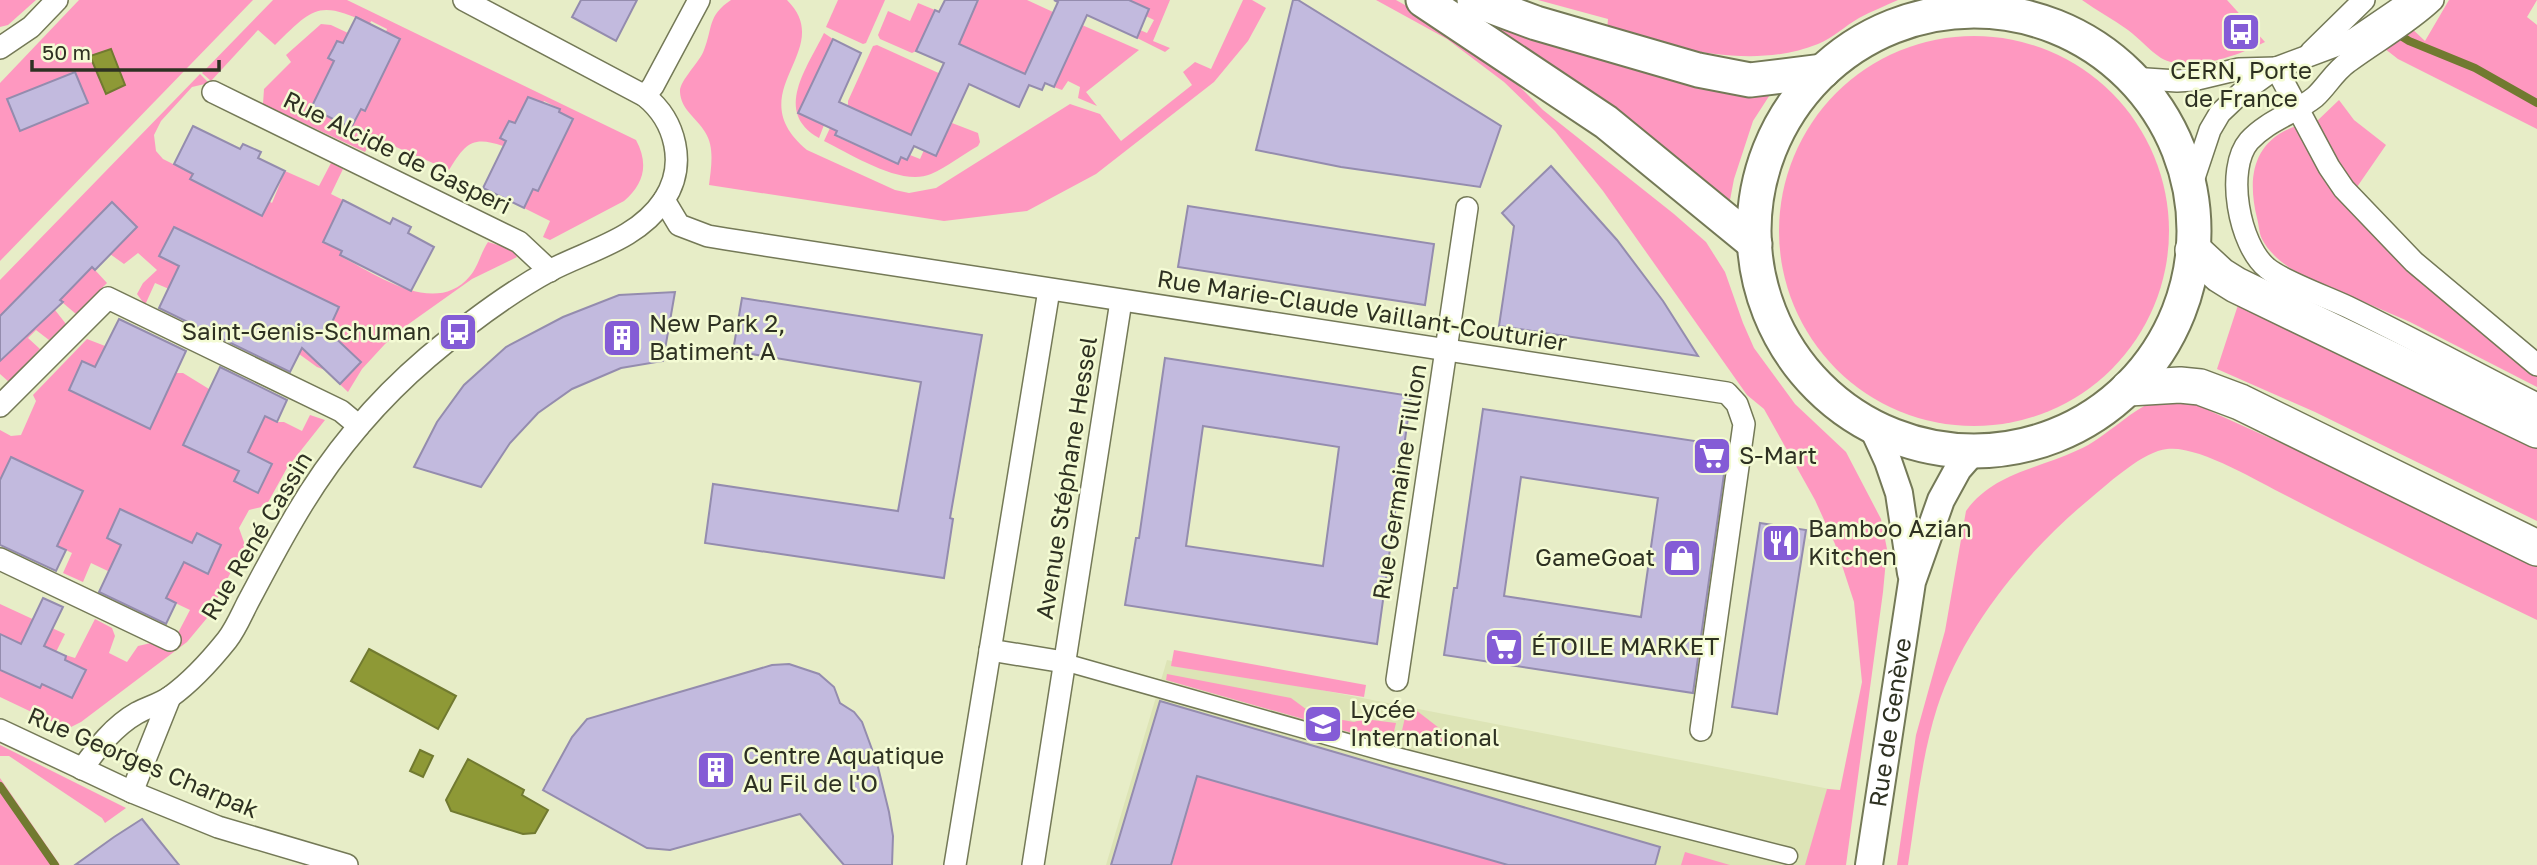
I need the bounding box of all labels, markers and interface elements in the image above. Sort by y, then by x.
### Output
bus stop icon: CERN, Porte de France [2220,11,2262,53]
scale bar [32,28,219,72]
text: 50 m [42,39,91,65]
place label: CERN, Porte de France [2170,55,2312,112]
street label: Rue Alcide de Gasperi [279,84,516,219]
street label: Rue Marie-Claude Vaillant-Couturier [1155,263,1569,356]
place label: New Park 2, Batiment A [649,308,785,365]
bus stop icon: Saint-Genis-Schuman [437,311,479,353]
place label: Saint-Genis-Schuman [182,316,431,345]
building icon: New Park 2, Batiment A [601,317,643,359]
street label: Avenue Stéphane Hessel [1029,334,1102,621]
street label: Rue Germaine Tillion [1366,362,1432,602]
supermarket icon: S-Mart [1691,435,1733,477]
place label: S-Mart [1739,440,1817,469]
street label: Rue René Cassin [194,446,317,625]
place label: Bamboo Azian Kitchen [1808,513,1972,570]
restaurant icon: Bamboo Azian Kitchen [1760,522,1802,564]
shop icon: GameGoat [1661,537,1703,579]
place label: GameGoat [1535,542,1655,571]
supermarket icon: ÉTOILE MARKET [1483,626,1525,668]
place label: ÉTOILE MARKET [1531,631,1719,660]
street label: Rue de Genève [1862,636,1916,809]
place label: Lycée International [1350,694,1499,751]
street label: Rue Georges Charpak [24,700,263,823]
school or university icon: Lycée International [1302,703,1344,745]
place label: Centre Aquatique Au Fil de l'O [743,740,944,797]
building icon: Centre Aquatique Au Fil de l'O [695,749,737,791]

